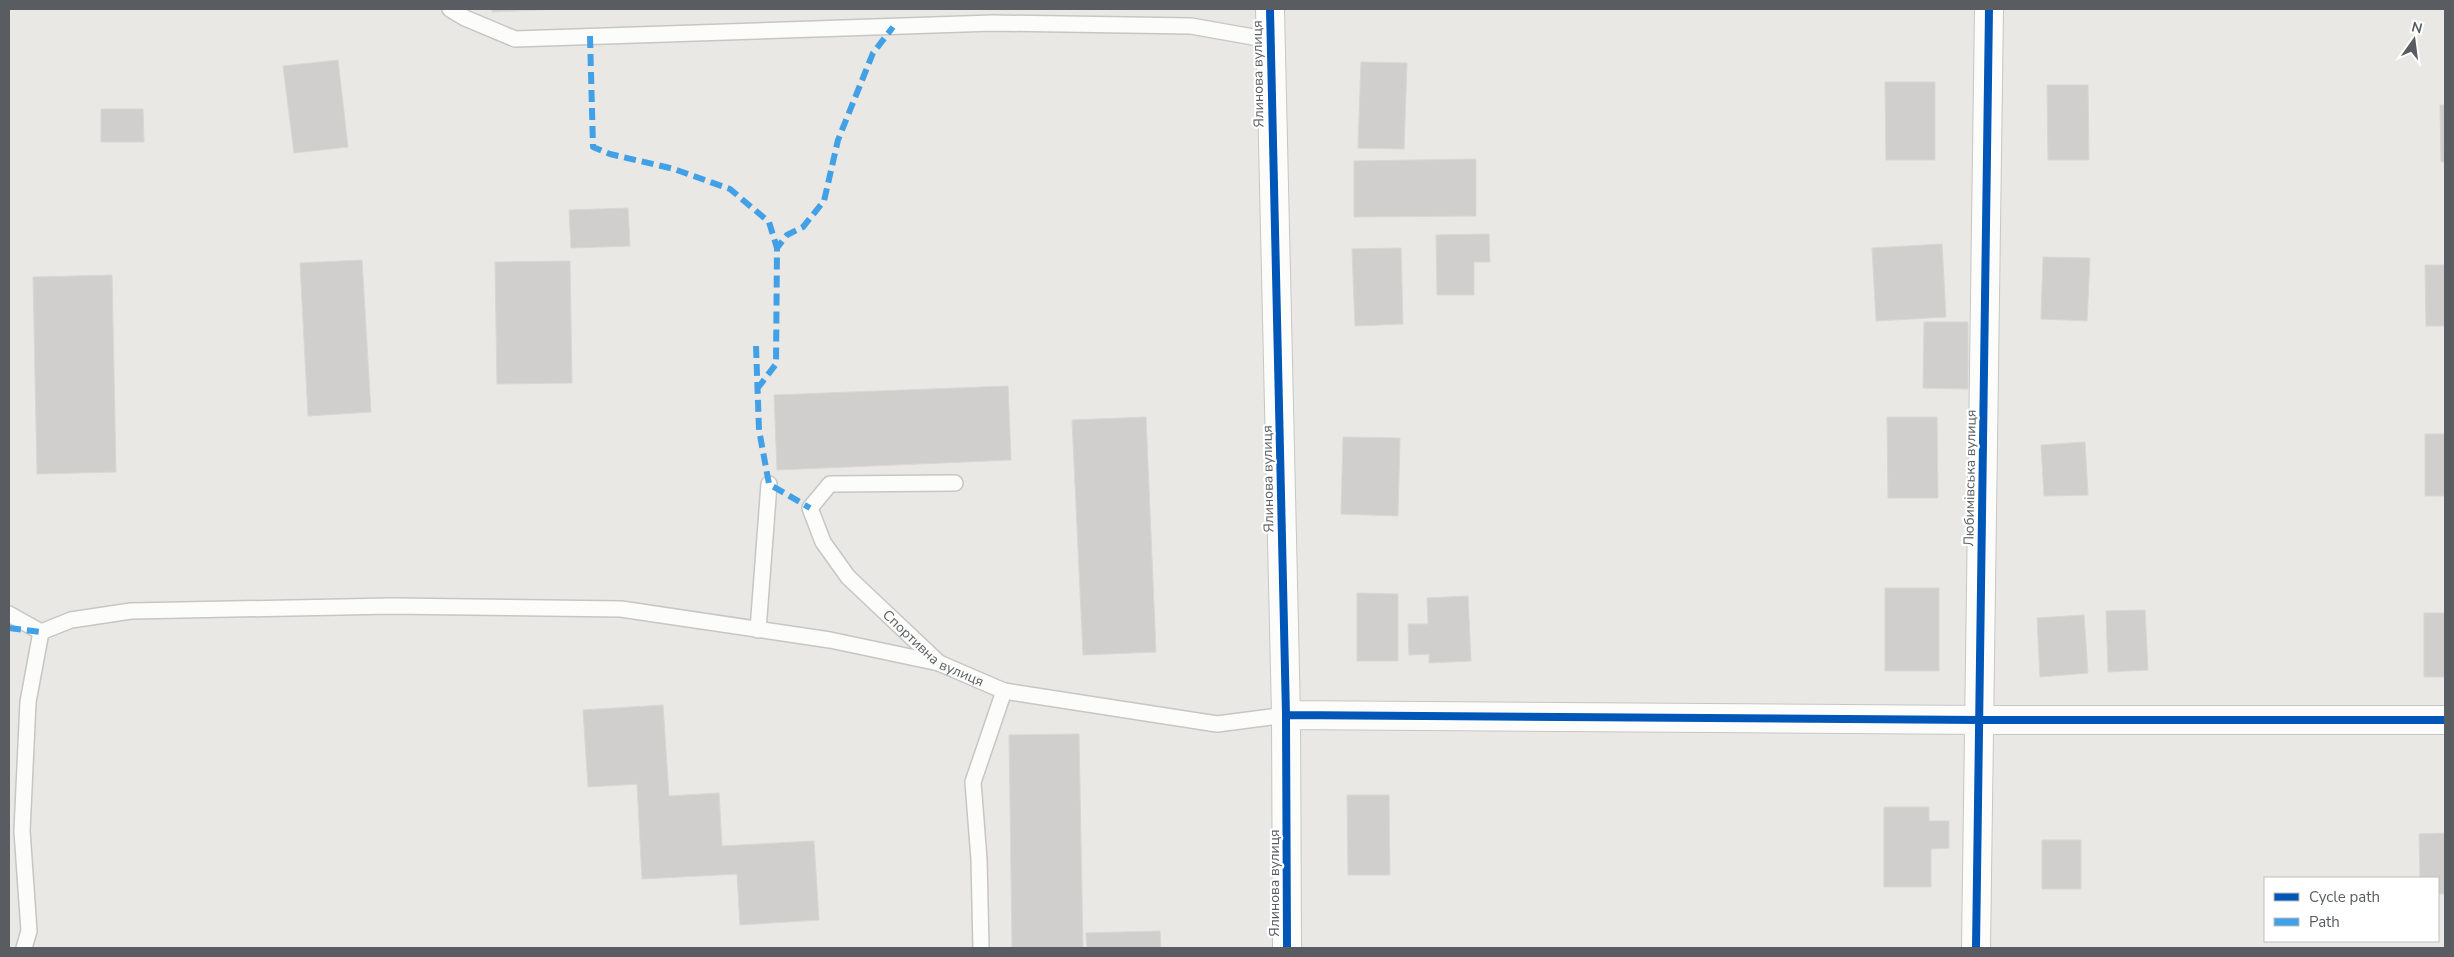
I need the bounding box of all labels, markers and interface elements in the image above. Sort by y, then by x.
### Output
north arrow [2389,15,2439,65]
text: N [2410,17,2424,38]
street label: Ялинова вулиця [1248,20,1268,128]
street label: Любимівська вулиця [1959,409,1981,547]
street label: Ялинова вулиця [1258,425,1278,533]
street label: Спортивна вулиця [879,605,987,691]
street label: Ялинова вулиця [1265,829,1284,937]
legend [2264,877,2439,942]
text: Cycle path [2309,887,2380,907]
text: Path [2309,912,2340,932]

